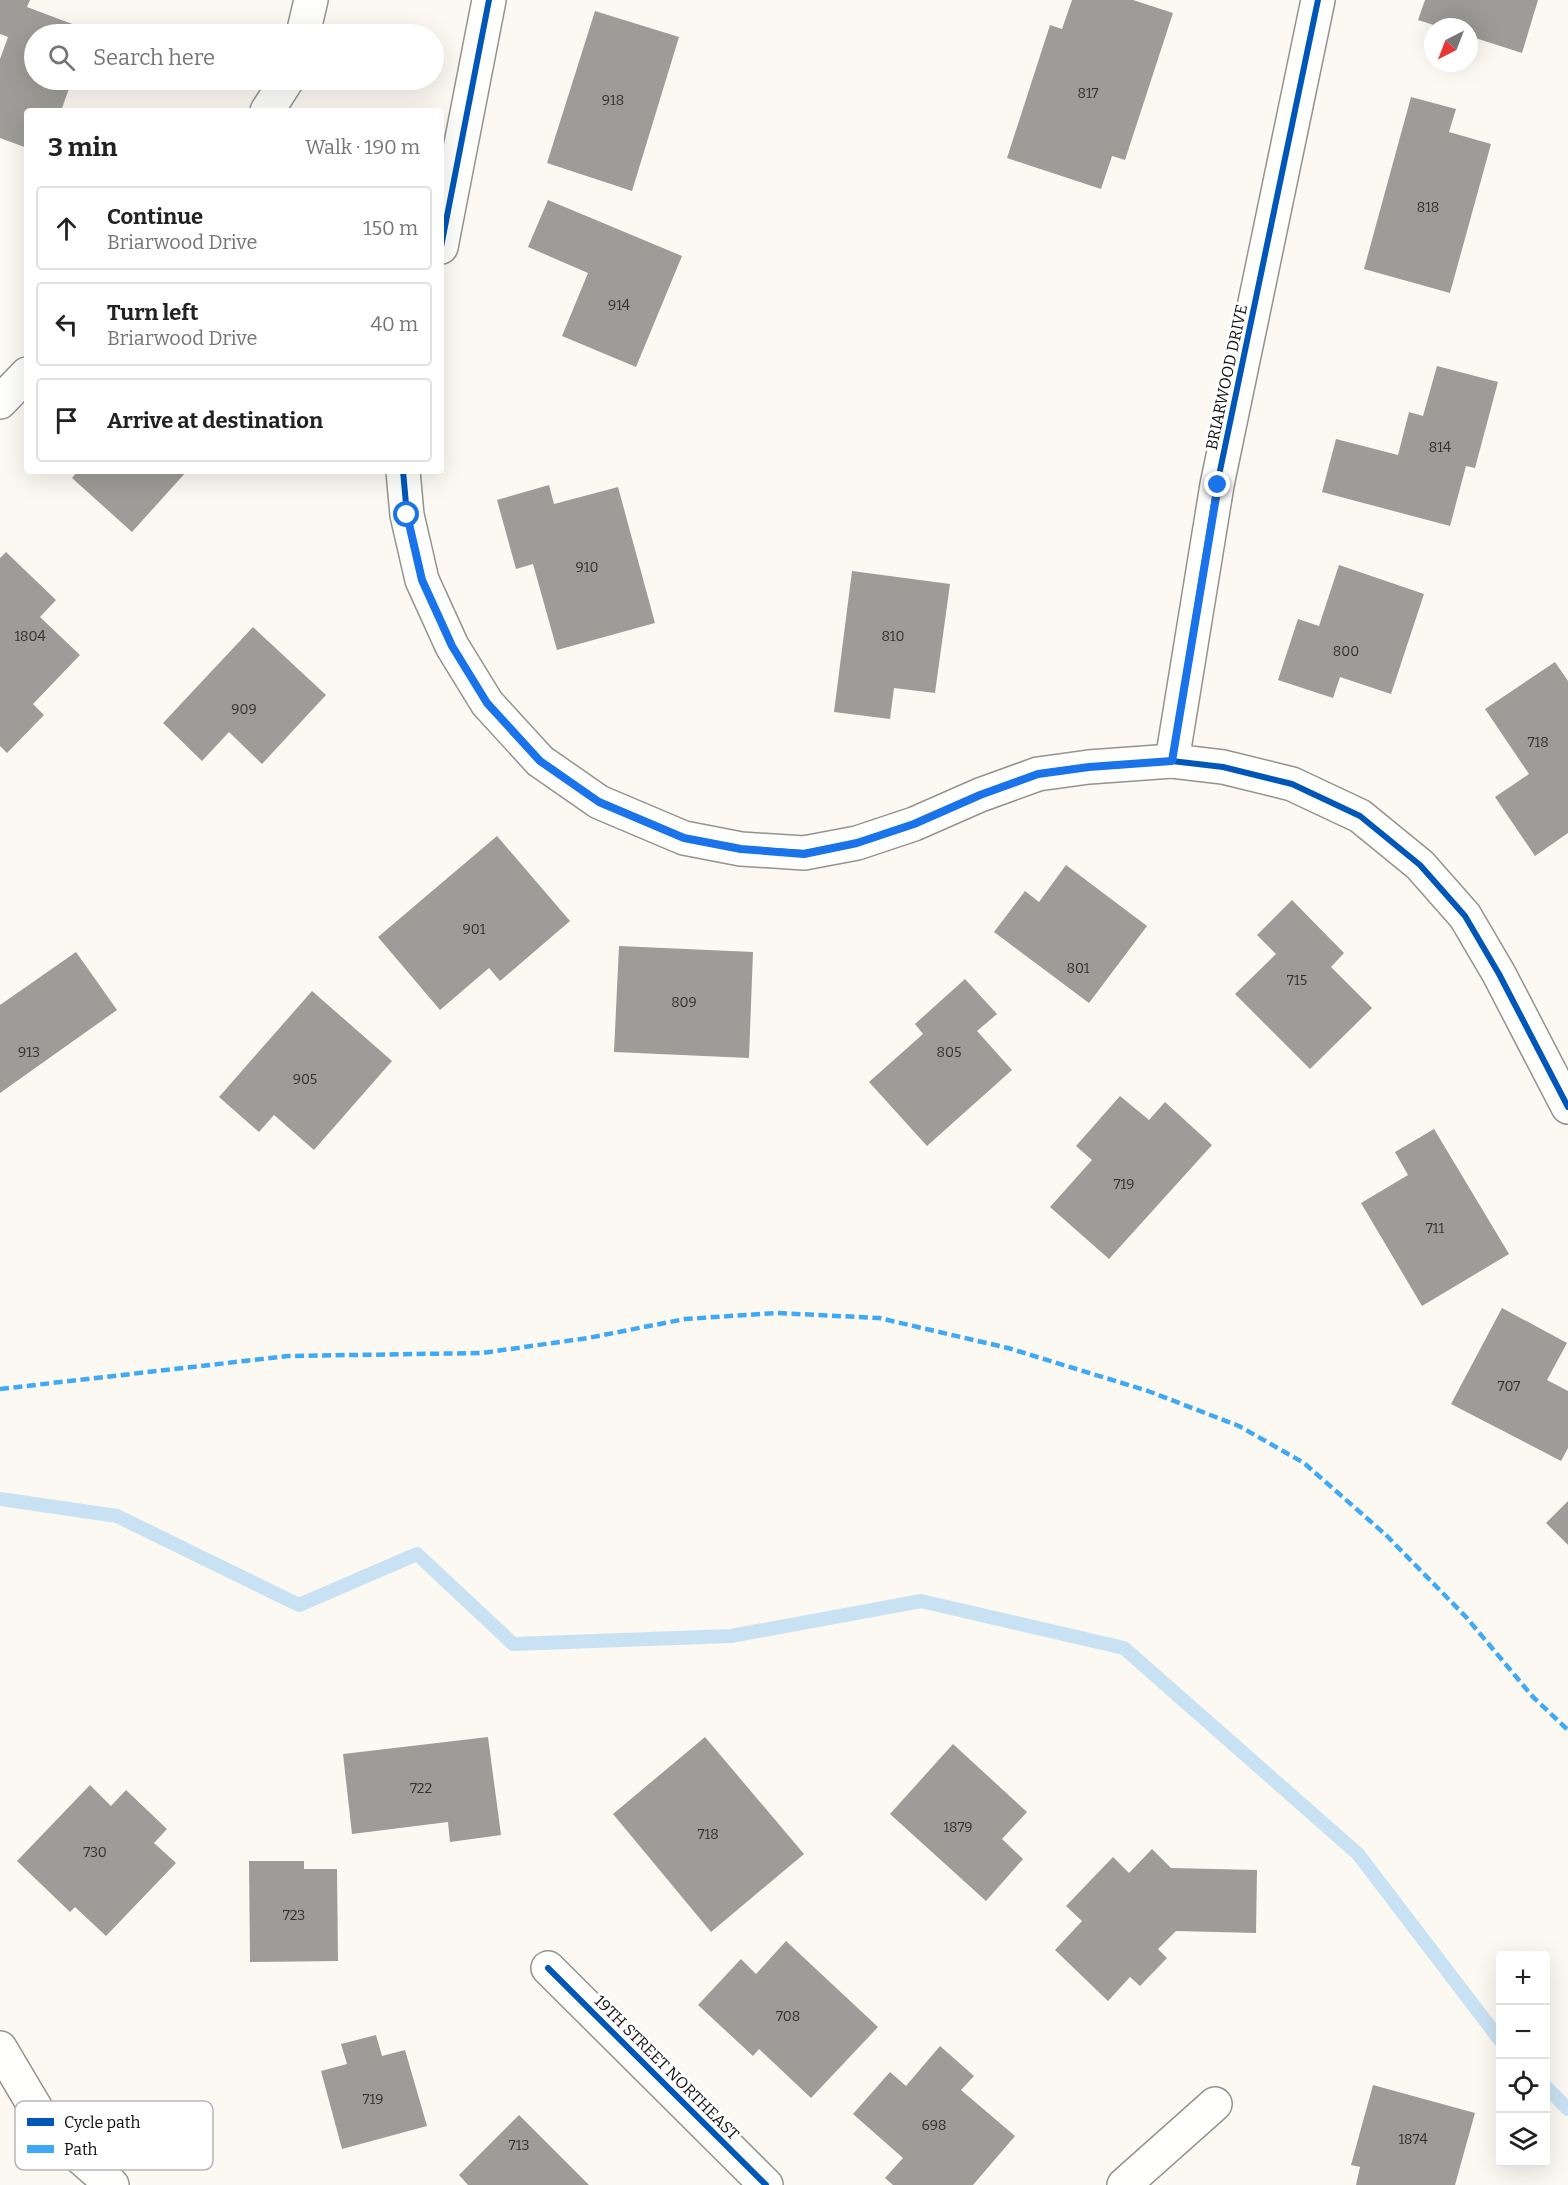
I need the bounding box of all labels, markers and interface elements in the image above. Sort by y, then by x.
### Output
north arrow [1424,18,1478,72]
search box [24,24,444,90]
icon: search [45,41,78,74]
text: Search here [93,44,215,71]
house number: 817 [1078,85,1099,102]
house number: 918 [602,92,624,109]
text: 3 min [48,132,117,163]
text: Walk · 190 m [305,135,420,159]
house number: 818 [1417,199,1439,216]
text: Continue [107,203,203,230]
icon: ahead [50,212,83,245]
text: 150 m [363,216,418,240]
text: Briarwood Drive [107,230,257,254]
house number: 914 [608,297,630,314]
text: Turn left [107,299,199,326]
street label: BRIARWOOD DRIVE [1202,303,1251,452]
icon: left [50,308,83,341]
text: 40 m [370,312,418,336]
text: Briarwood Drive [107,326,257,350]
icon: arrive [50,404,83,437]
text: Arrive at destination [107,407,323,434]
house number: 814 [1429,439,1451,456]
route end [1204,471,1230,497]
route start [393,501,419,527]
house number: 910 [576,559,598,576]
house number: 1804 [14,628,46,645]
house number: 810 [881,628,905,645]
house number: 800 [1333,643,1359,660]
house number: 909 [231,701,257,718]
house number: 718 [1527,734,1549,751]
house number: 901 [463,921,486,938]
house number: 801 [1066,960,1090,977]
house number: 715 [1287,972,1307,989]
house number: 809 [671,994,697,1011]
house number: 913 [18,1044,40,1061]
house number: 805 [937,1044,961,1061]
house number: 905 [293,1071,317,1088]
house number: 719 [1113,1176,1135,1193]
house number: 711 [1426,1220,1445,1237]
house number: 707 [1498,1378,1520,1395]
house number: 722 [410,1780,432,1797]
house number: 1879 [943,1819,973,1836]
house number: 718 [697,1826,719,1843]
house number: 730 [83,1844,107,1861]
house number: 723 [283,1907,305,1924]
map controls [1496,1951,1550,2167]
button: + [1496,1951,1550,2005]
street label: 19TH STREET NORTHEAST [590,1991,743,2144]
button: − [1496,2005,1550,2059]
house number: 708 [776,2008,800,2025]
button: locate [1496,2059,1550,2113]
house number: 719 [362,2091,384,2108]
legend [15,2101,213,2170]
text: Cycle path [64,2113,140,2132]
button: layers [1496,2113,1550,2167]
house number: 698 [922,2117,946,2134]
house number: 1874 [1398,2131,1428,2148]
house number: 713 [509,2137,529,2154]
text: Path [64,2140,98,2159]

